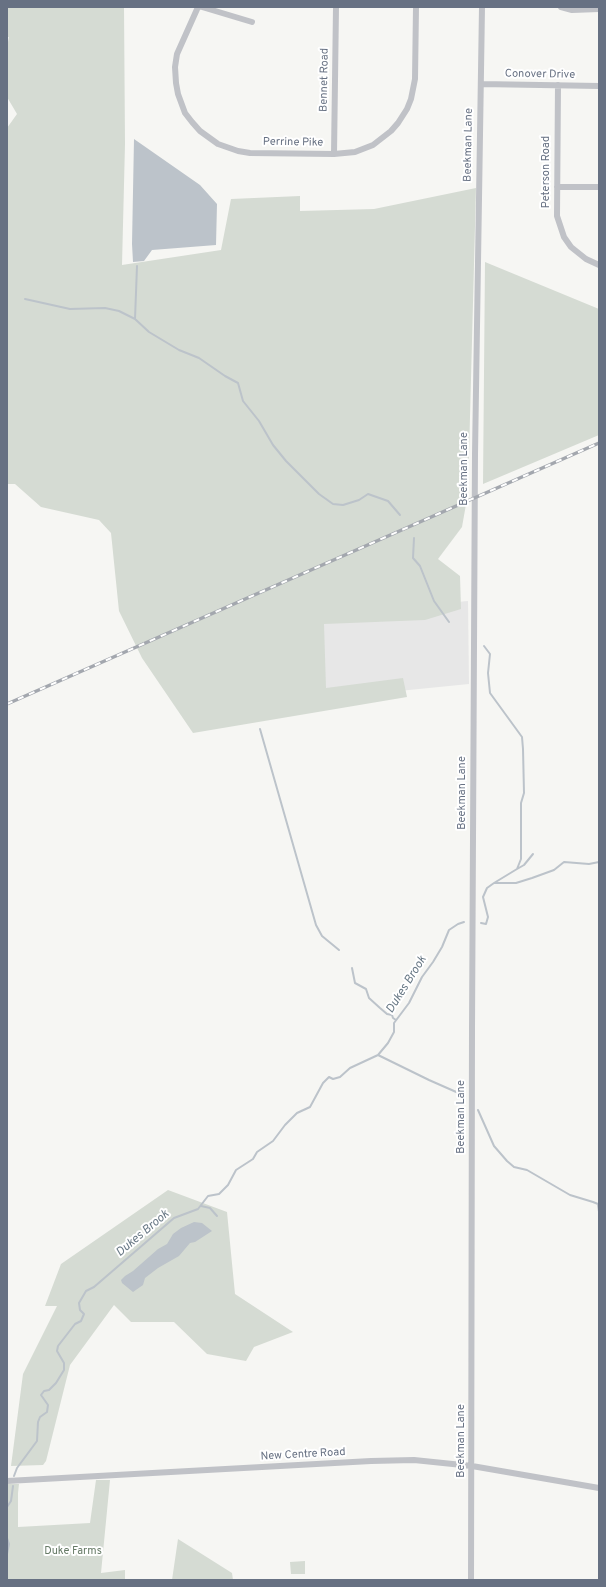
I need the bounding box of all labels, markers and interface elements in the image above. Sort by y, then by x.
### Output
street label: Bennet Road [318,48,332,112]
street label: Conover Drive [505,68,575,82]
street label: Beekman Lane [462,108,476,182]
street label: Perrine Pike [263,136,323,150]
street label: Peterson Road [540,136,554,208]
street label: Beekman Lane [458,432,472,506]
street label: Beekman Lane [456,756,470,830]
water label: Dukes Brook [384,954,430,1016]
street label: Beekman Lane [455,1080,469,1154]
water label: Dukes Brook [113,1208,173,1260]
street label: Beekman Lane [455,1404,469,1478]
street label: New Centre Road [260,1446,346,1464]
park label: Duke Farms [44,1545,102,1559]

